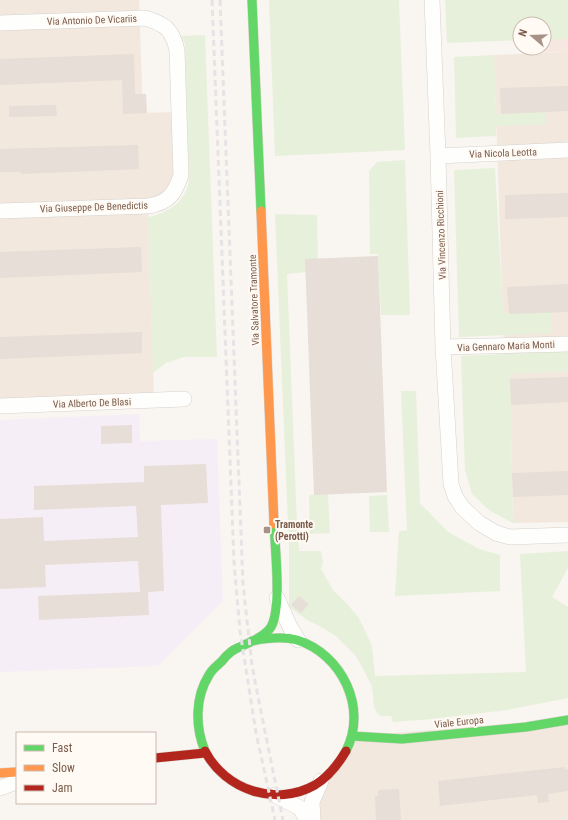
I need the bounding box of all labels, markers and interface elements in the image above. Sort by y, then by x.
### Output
street label: Via Antonio De Vicariis [47,13,138,27]
north arrow [512,16,552,56]
text: N [516,27,530,38]
street label: Via Nicola Leotta [469,146,537,160]
street label: Via Vincenzo Ricchioni [434,190,448,280]
street label: Via Giuseppe De Benedictis [40,200,149,214]
street label: Via Salvatore Tramonte [247,254,261,346]
street label: Via Gennaro Maria Monti [457,339,555,353]
street label: Via Alberto De Blasi [53,396,131,410]
place label: Tramonte (Perotti) [275,519,313,543]
marker: Tramonte (Perotti) [262,525,272,535]
street label: Viale Europa [434,714,484,730]
legend [16,732,156,804]
text: Fast [52,741,73,755]
text: Slow [52,761,75,775]
text: Jam [52,781,73,795]

